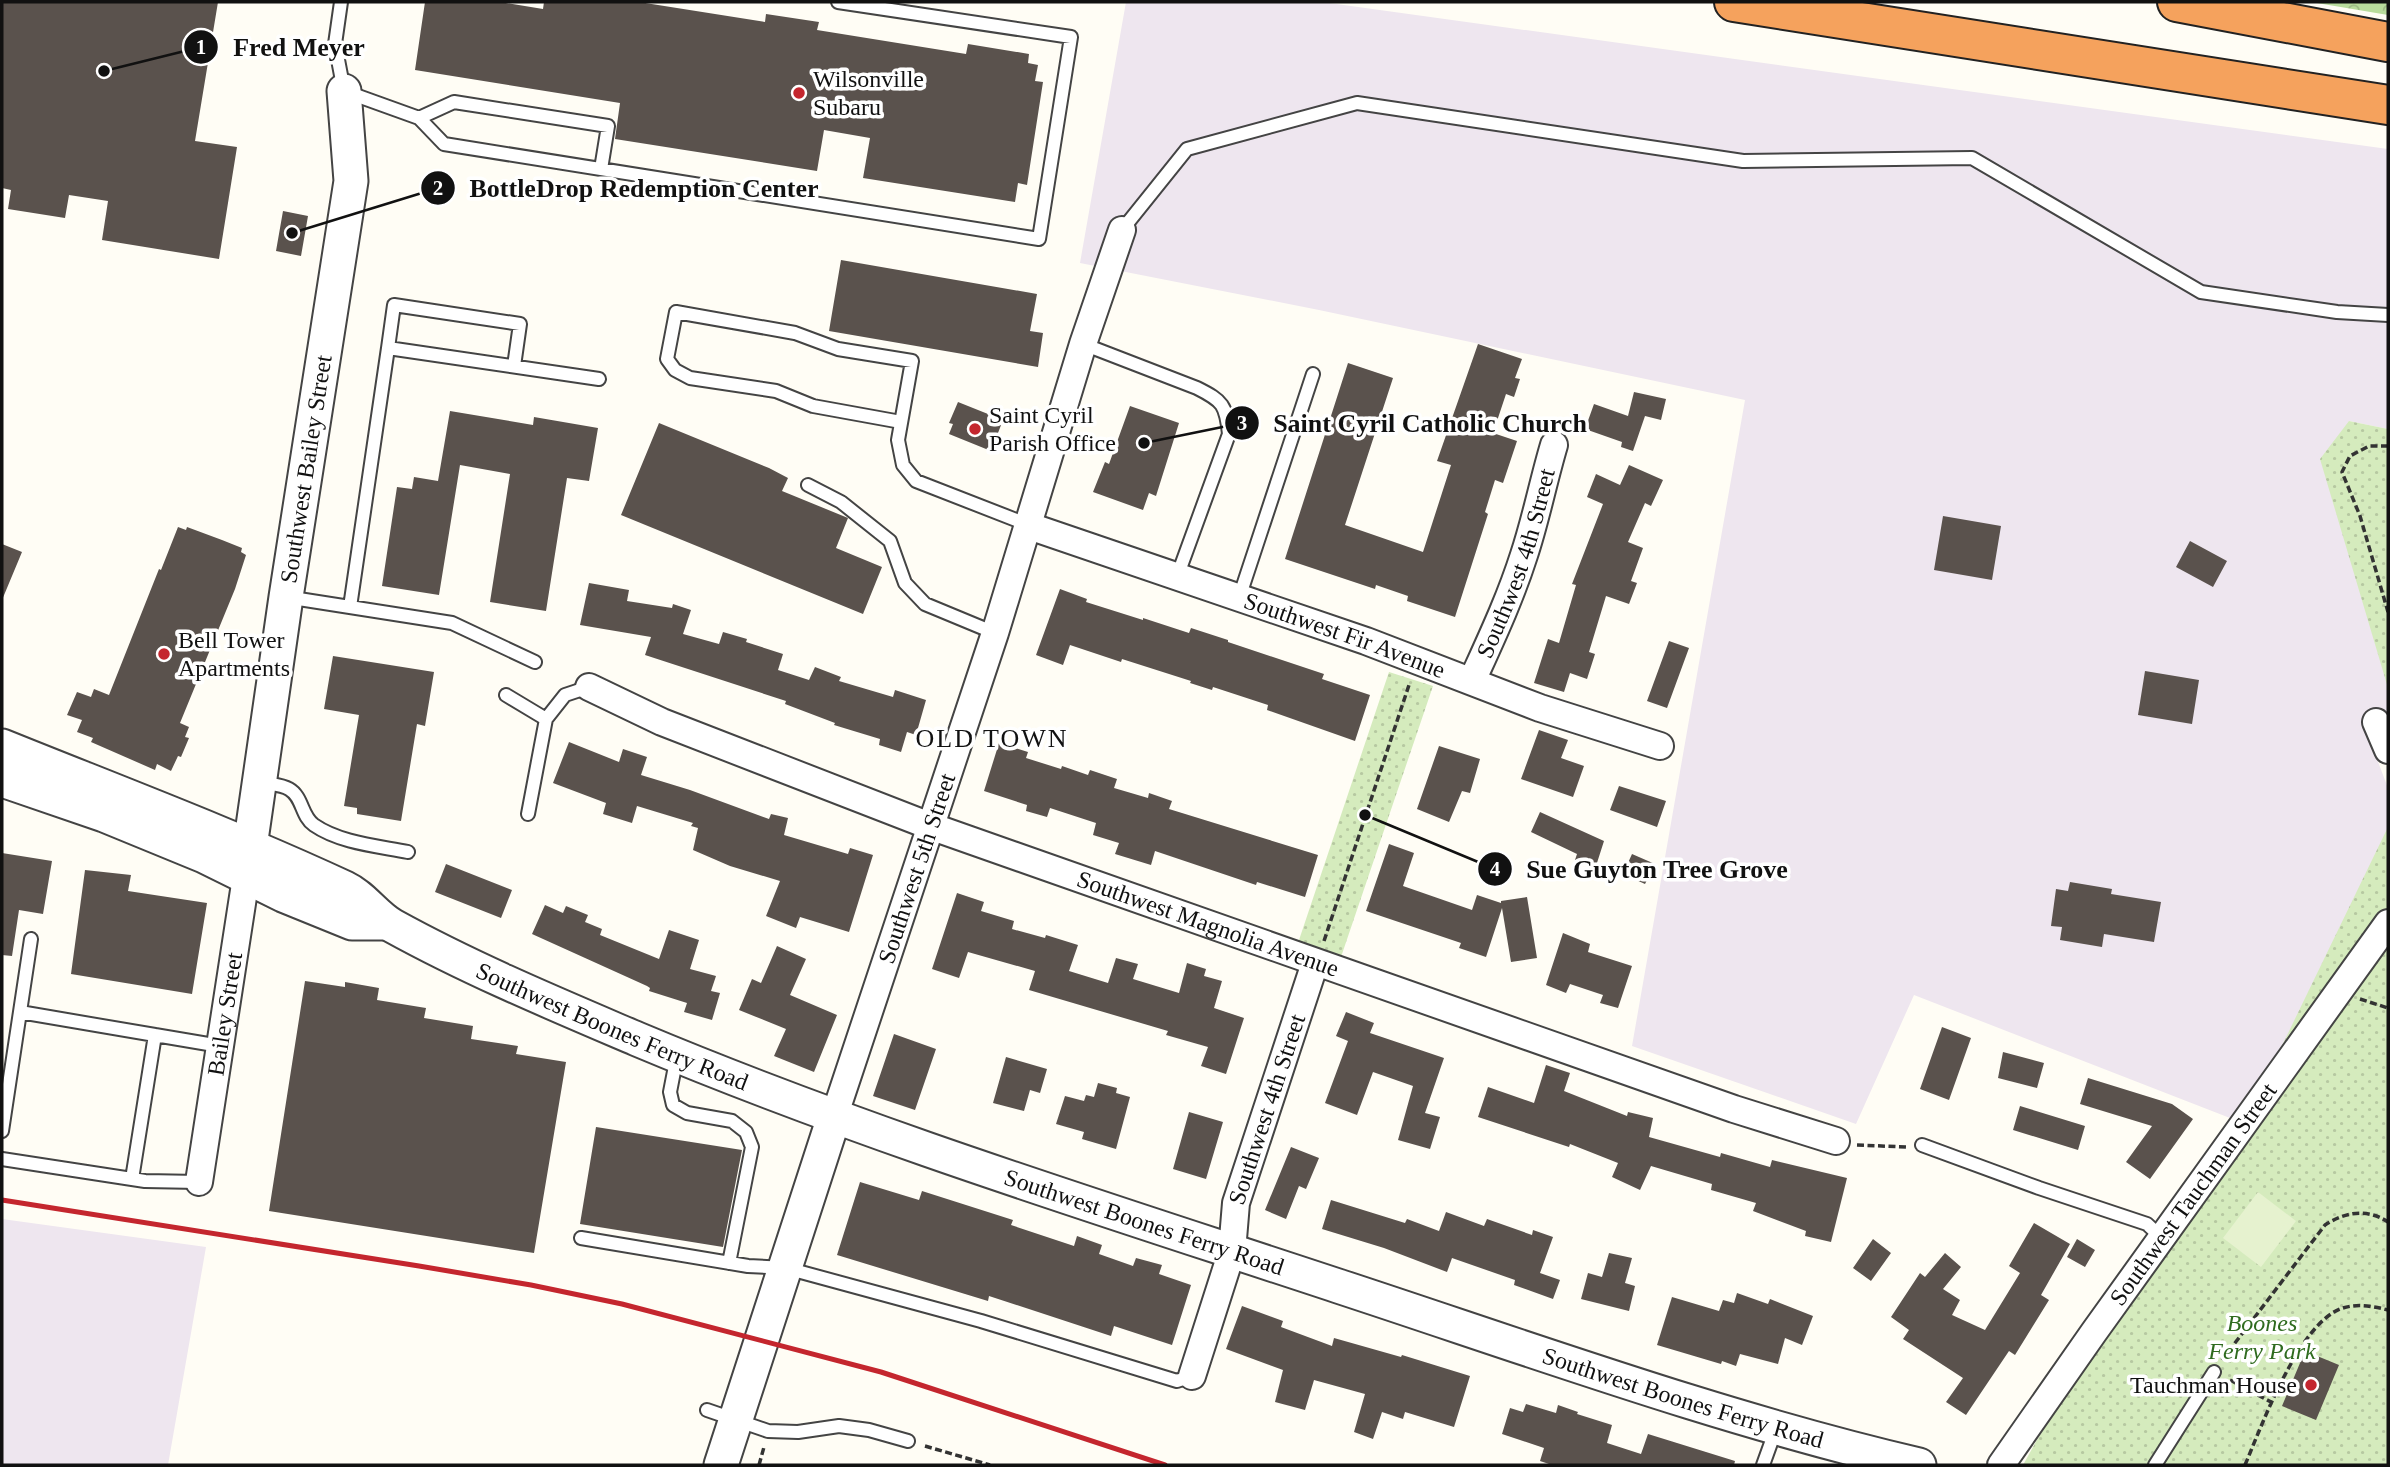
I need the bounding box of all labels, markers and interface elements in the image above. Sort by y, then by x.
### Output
callout: Fred Meyer [184,23,378,70]
text: Fred Meyer [233,33,365,62]
text: 1 [196,35,206,59]
place label: Wilsonville Subaru [813,66,924,120]
marker: Wilsonville Subaru [791,85,807,101]
callout: BottleDrop Redemption Center [421,165,833,212]
text: BottleDrop Redemption Center [469,174,819,203]
text: 2 [433,176,443,200]
street label: Southwest Bailey Street [275,353,337,585]
callout: Saint Cyril Catholic Church [1224,400,1601,447]
place label: Saint Cyril Parish Office [989,402,1116,456]
text: Saint Cyril Catholic Church [1273,409,1587,438]
text: 3 [1237,411,1247,435]
marker: Saint Cyril Parish Office [967,421,983,437]
street label: Southwest 4th Street [1471,466,1560,662]
street label: Southwest Fir Avenue [1241,587,1449,683]
place label: Bell Tower Apartments [178,627,290,681]
marker: Bell Tower Apartments [156,646,172,662]
district label: OLD TOWN [916,724,1068,753]
street label: Southwest 5th Street [873,770,961,967]
callout: Sue Guyton Tree Grove [1477,845,1802,892]
text: Sue Guyton Tree Grove [1526,855,1788,884]
text: 4 [1490,857,1501,881]
street label: Southwest Magnolia Avenue [1074,866,1342,982]
street label: Bailey Street [203,950,247,1078]
street label: Southwest Boones Ferry Road [472,957,752,1095]
street label: Southwest 4th Street [1223,1011,1310,1208]
street label: Southwest Tauchman Street [2105,1078,2282,1310]
street label: Southwest Boones Ferry Road [1001,1164,1287,1280]
park label: Boones Ferry Park [2207,1310,2316,1364]
street label: Southwest Boones Ferry Road [1539,1342,1826,1453]
place label: Tauchman House [2130,1372,2297,1398]
marker: Tauchman House [2303,1377,2319,1393]

